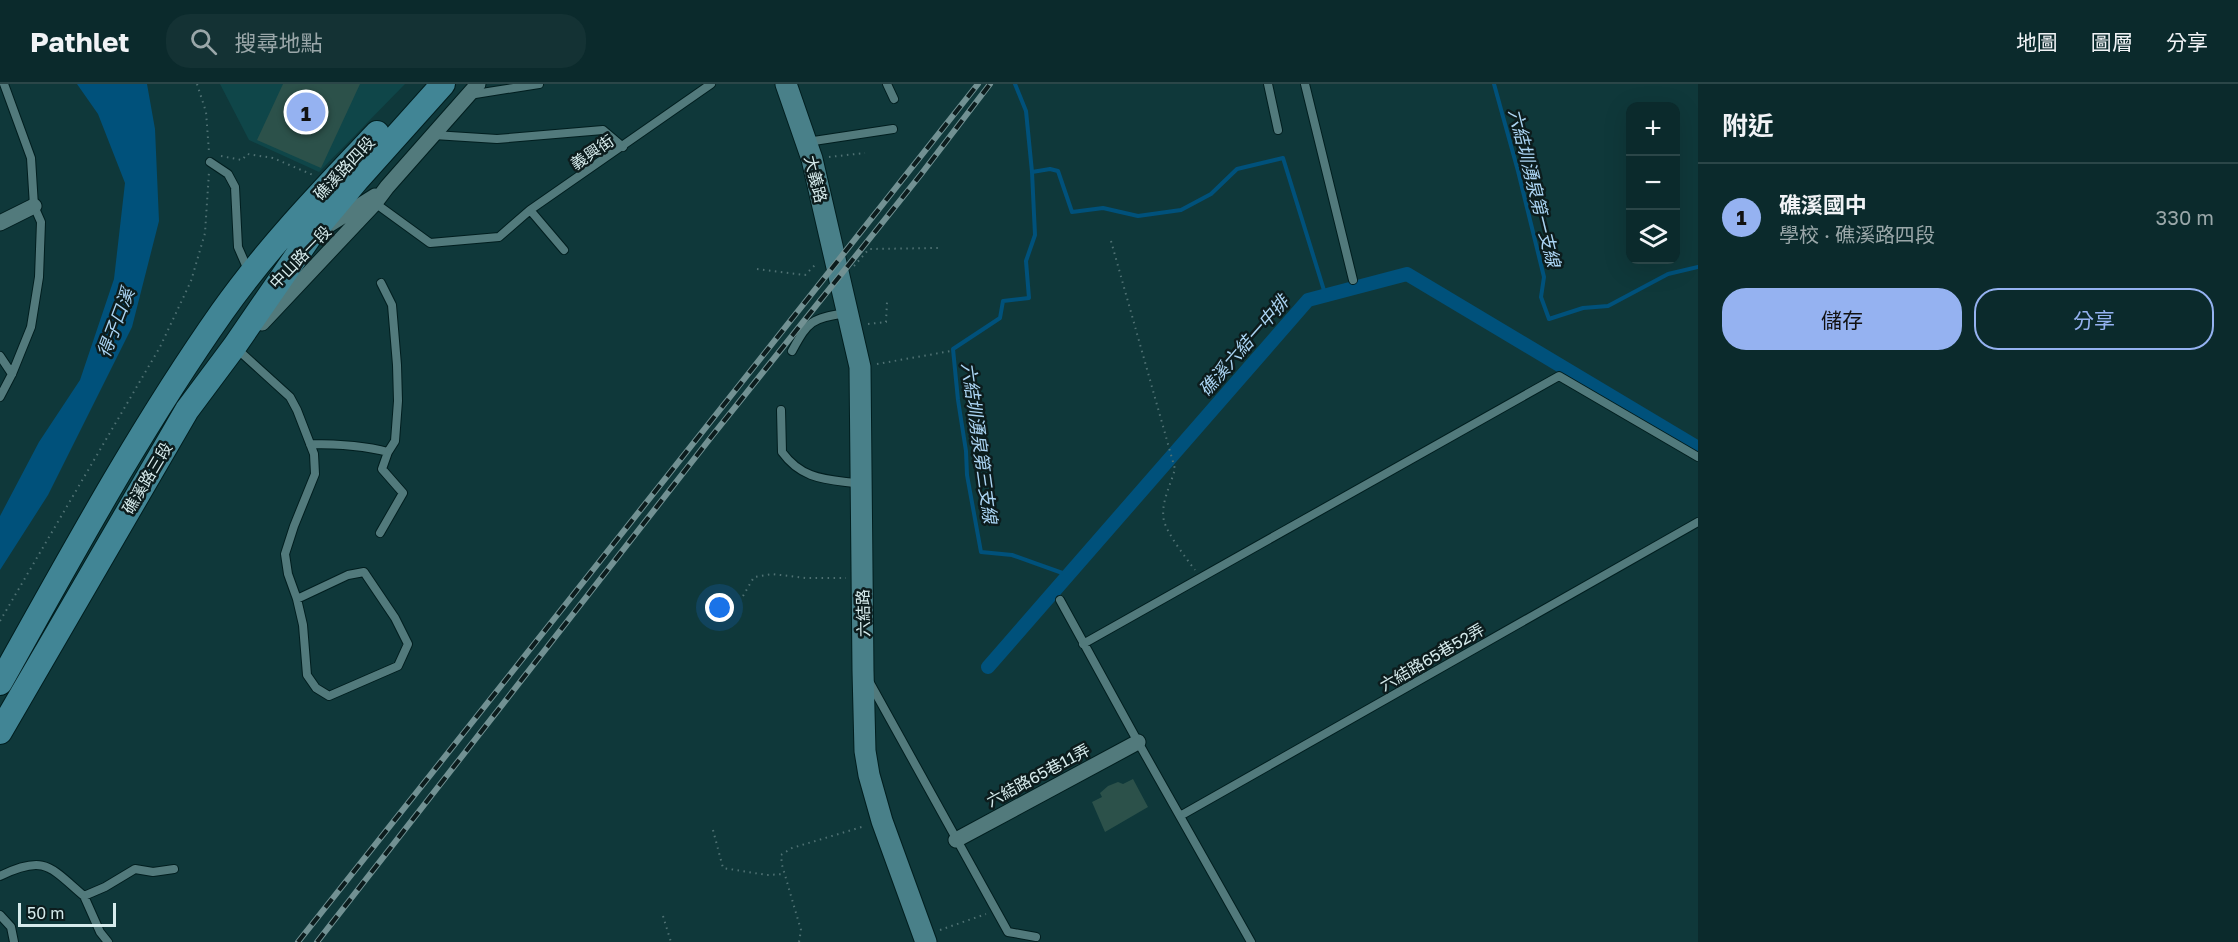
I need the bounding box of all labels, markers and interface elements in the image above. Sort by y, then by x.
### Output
search box [166,14,586,68]
text: Pathlet [30,25,130,58]
icon: search [187,25,220,58]
text: 搜尋地點 [235,29,323,56]
text: 地圖 [2016,29,2058,55]
text: 圖層 [2091,29,2133,55]
text: 分享 [2166,29,2208,55]
pin: 1 [286,90,326,135]
map controls [1626,102,1680,264]
button: + [1626,102,1680,156]
water label: 六結圳湧泉第一支線 [1505,107,1566,271]
text: 附近 [1722,110,1774,141]
street label: 義興街 [567,130,617,174]
street label: 礁溪路四段 [309,132,379,204]
street label: 大義路 [800,153,832,205]
button: − [1626,156,1680,210]
text: 礁溪國中 [1779,191,1867,218]
text: 1 [1736,205,1747,229]
text: 330 m [2156,205,2214,229]
button: layers [1626,210,1680,264]
street label: 中山路一段 [265,221,335,293]
text: 學校 · 礁溪路四段 [1779,222,1935,246]
water label: 得子口溪 [92,282,139,360]
button: 儲存 [1722,288,1962,350]
button: 分享 [1974,288,2214,350]
water label: 礁溪六結一中排 [1194,289,1294,400]
water label: 六結圳湧泉第三支線 [958,361,1002,527]
street label: 礁溪路三段 [118,439,176,517]
street label: 六結路 [853,589,873,637]
your location [705,593,734,622]
street label: 六結路65巷52弄 [1376,619,1488,695]
street label: 六結路65巷11弄 [983,739,1093,811]
scale bar [18,900,116,928]
text: 50 m [27,903,64,923]

